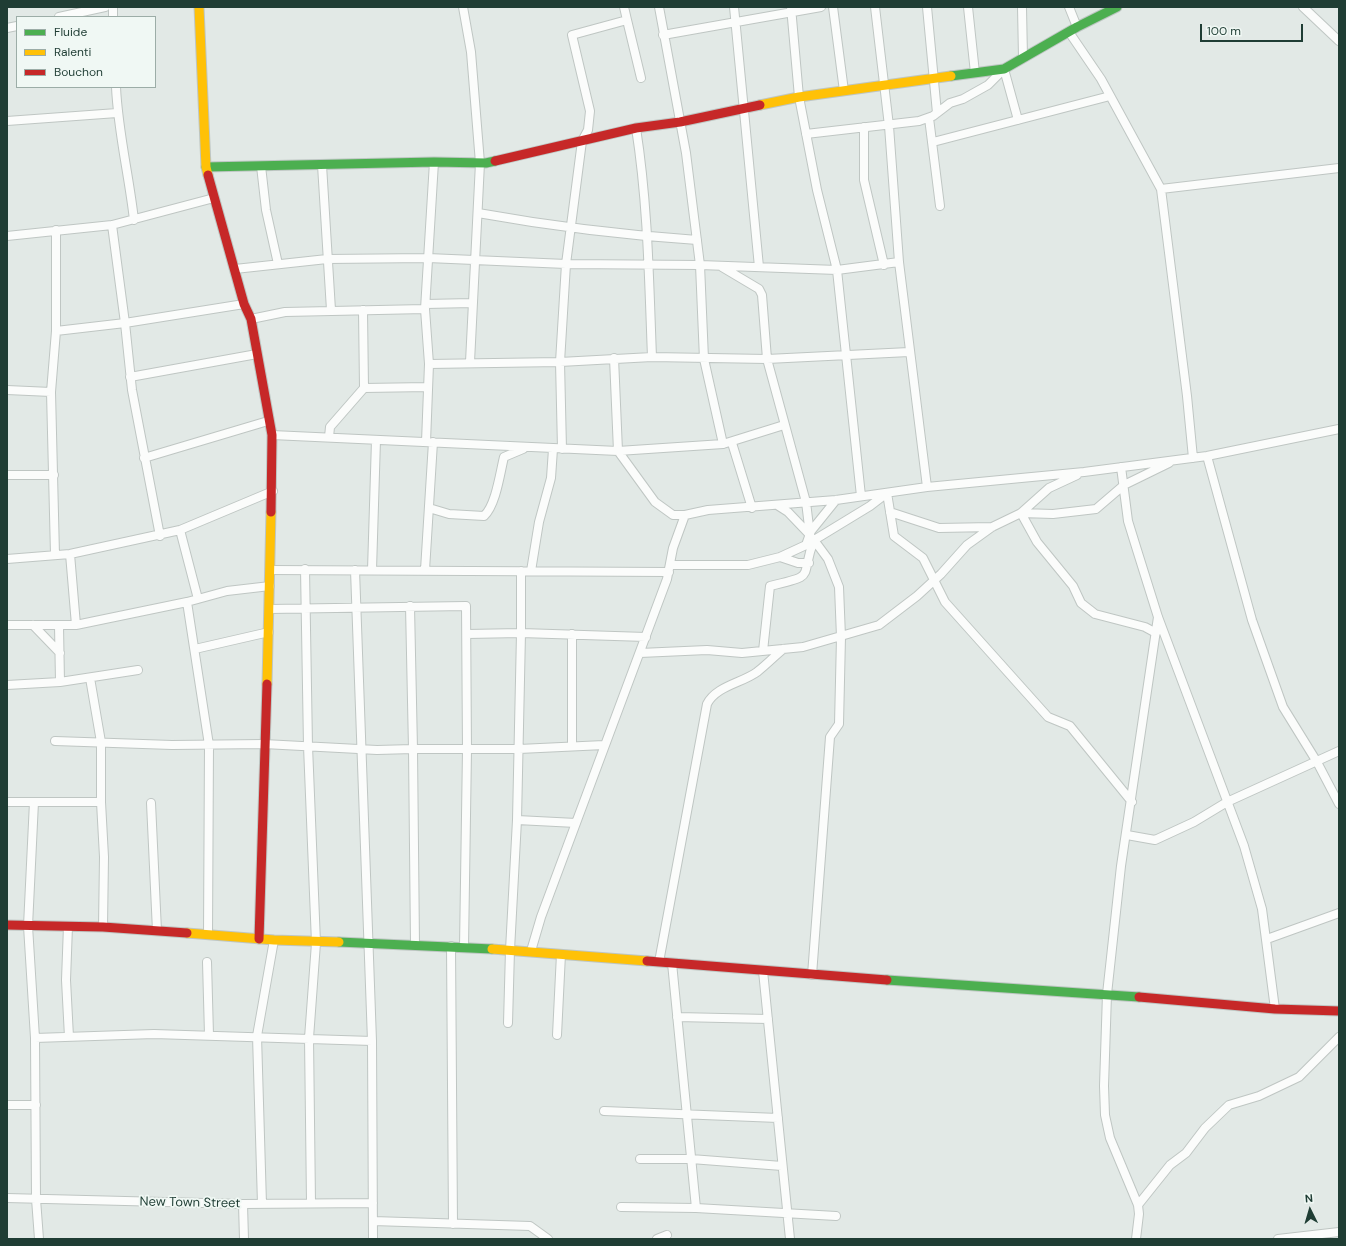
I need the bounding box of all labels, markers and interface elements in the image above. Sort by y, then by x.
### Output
legend [16,16,156,88]
scale bar [1202,16,1305,42]
text: 100 m [1207,23,1241,39]
text: Fluide [54,24,87,40]
text: Ralenti [54,44,91,60]
text: Bouchon [54,64,103,80]
north arrow [1290,1190,1330,1230]
text: N [1304,1191,1314,1205]
street label: New Town Street [139,1194,241,1212]

